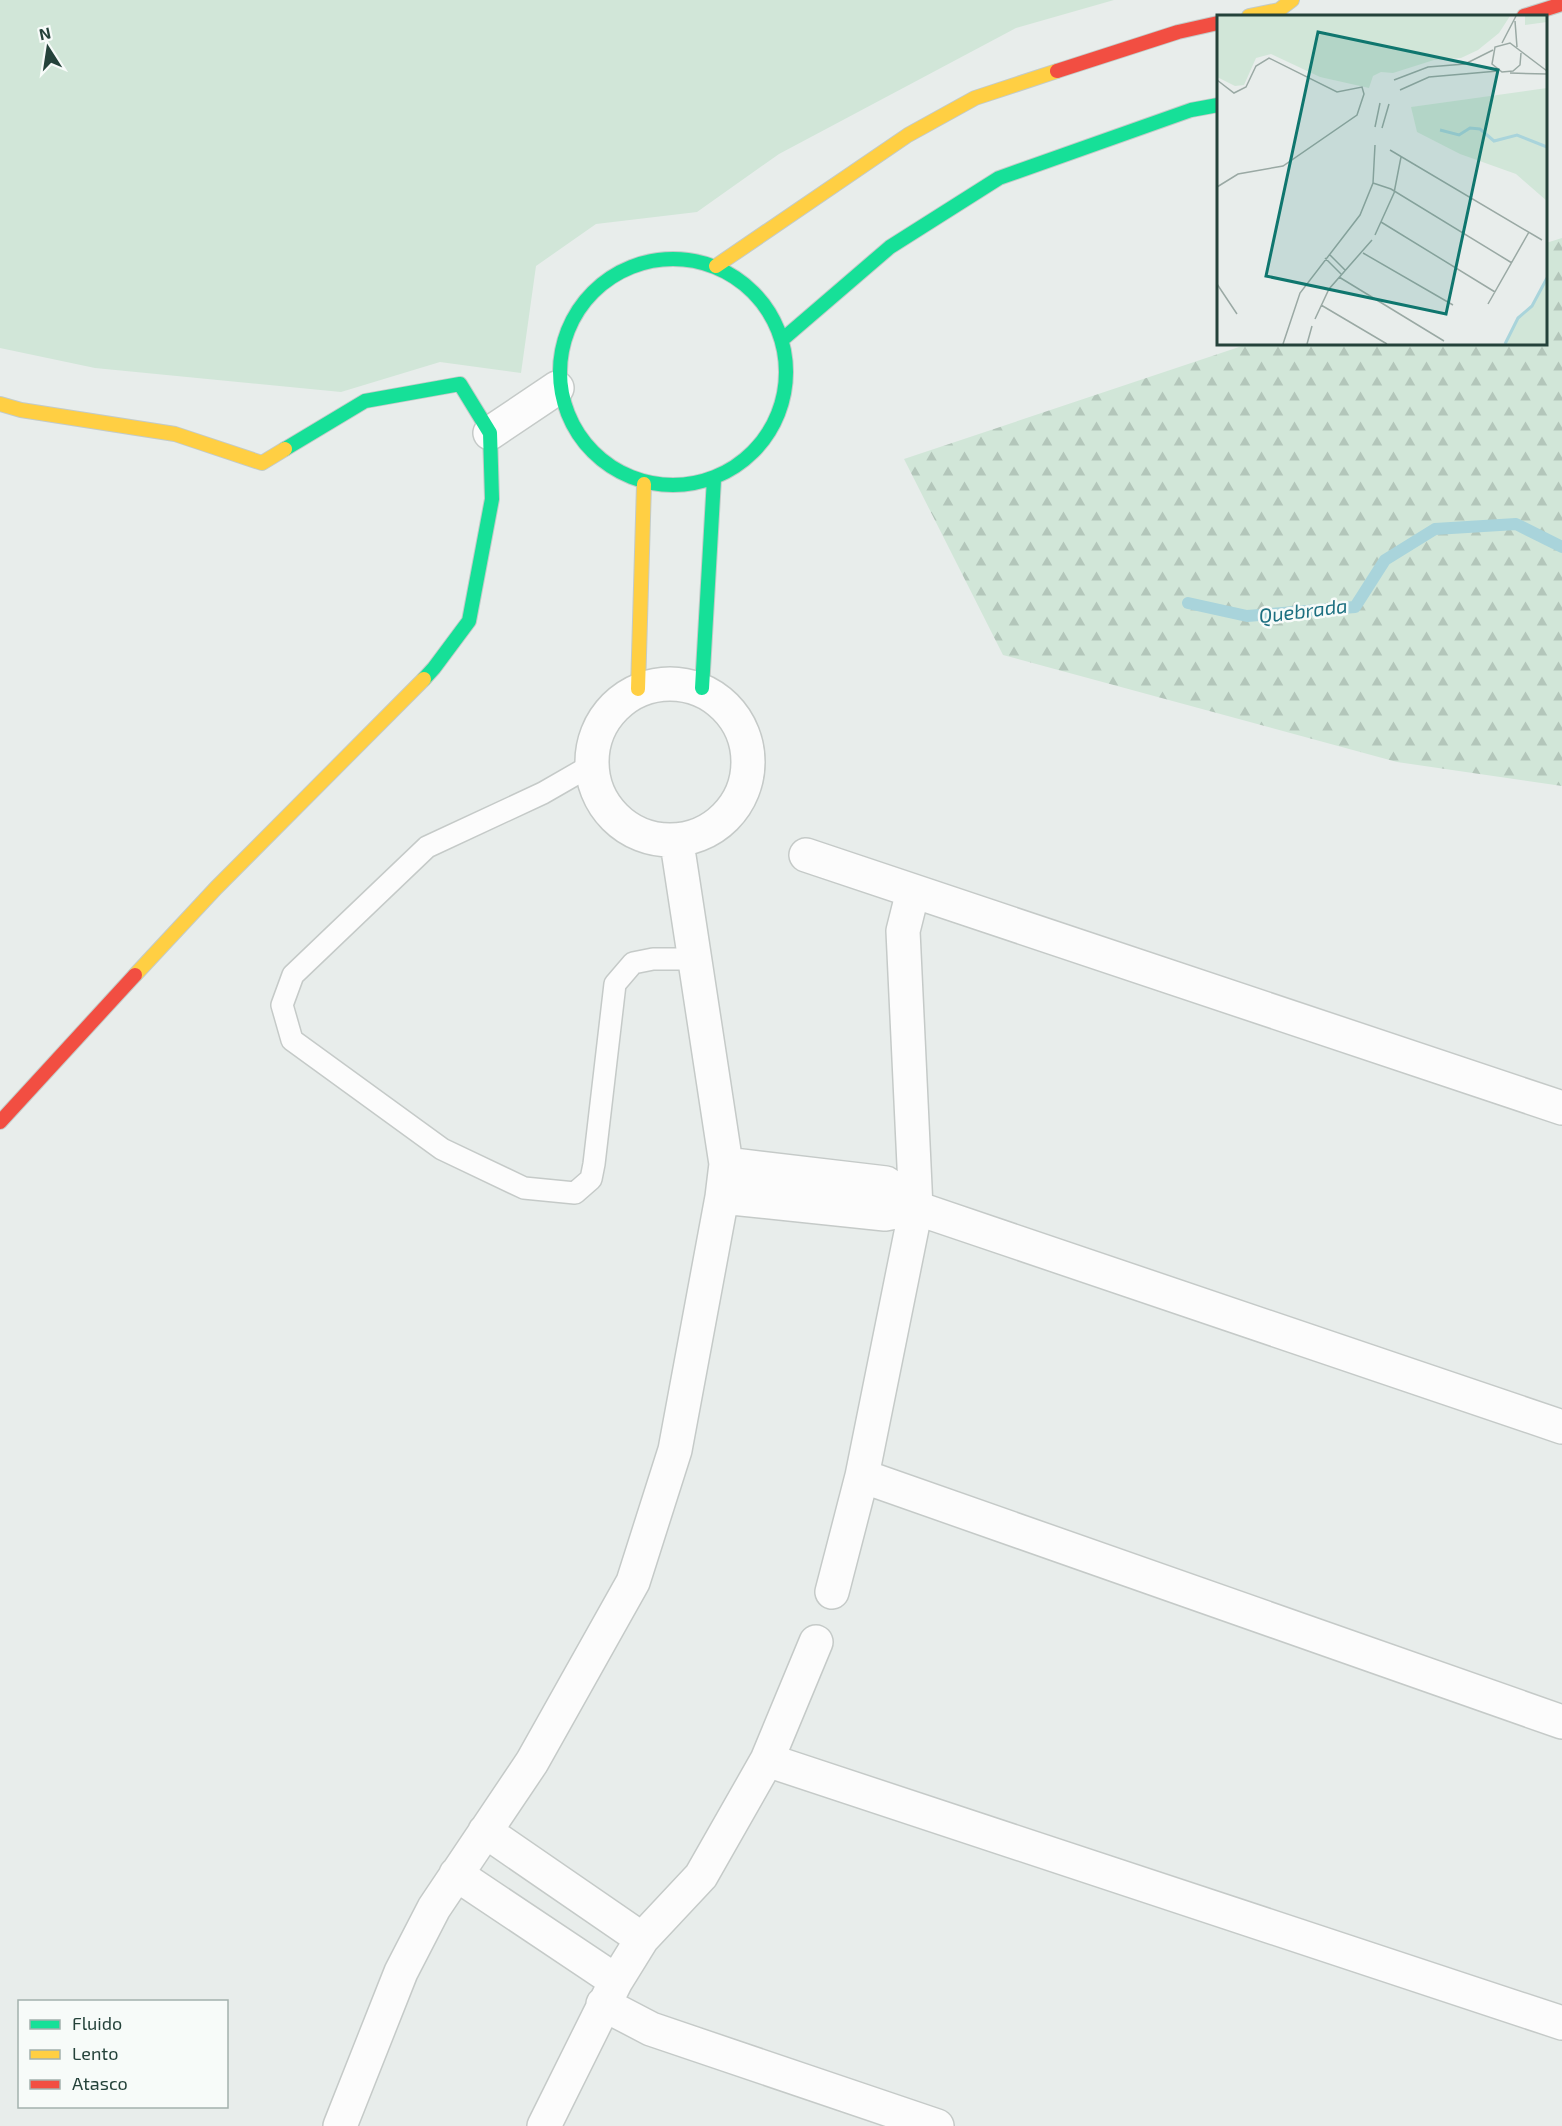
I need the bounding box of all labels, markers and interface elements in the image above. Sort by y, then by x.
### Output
inset map [1217,15,1547,345]
north arrow [18,18,78,78]
text: N [37,22,52,43]
water label: Quebrada [1257,593,1349,627]
legend [18,2000,228,2108]
text: Fluido [72,2012,122,2034]
text: Lento [72,2042,118,2064]
text: Atasco [72,2072,128,2094]

